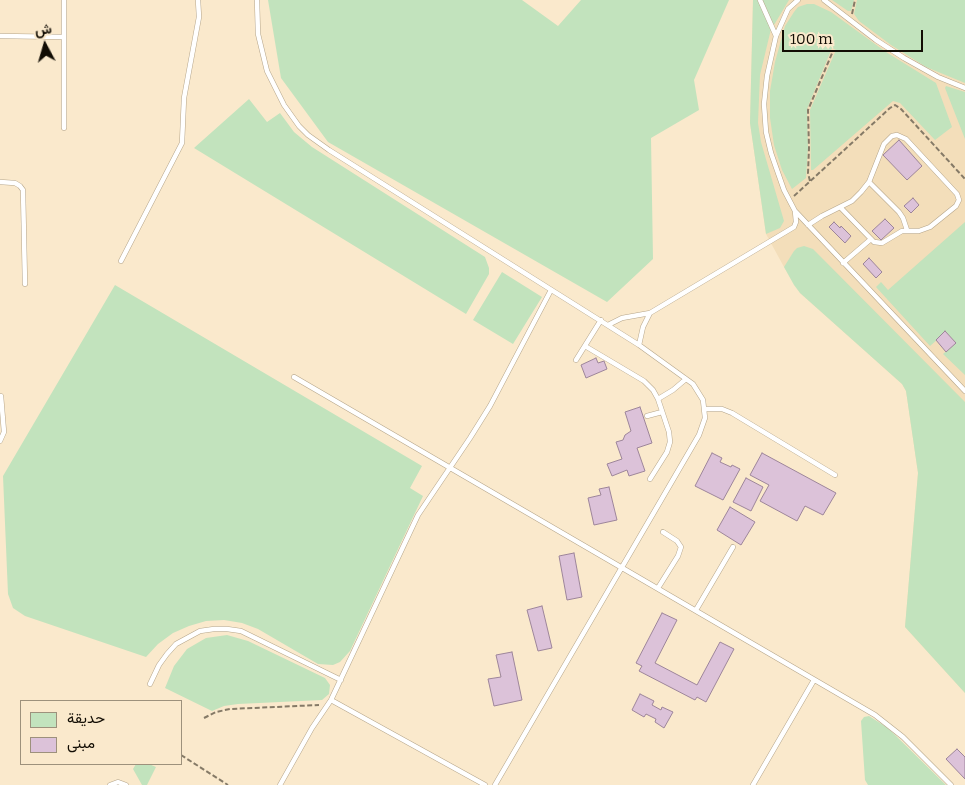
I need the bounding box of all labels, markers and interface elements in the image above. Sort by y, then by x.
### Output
north arrow [20,20,70,70]
text: ش [34,20,53,39]
scale bar [785,20,926,52]
text: 100 m [790,30,833,48]
legend [20,700,182,765]
text: حديقة [67,709,105,727]
text: مبنى [67,734,95,752]

